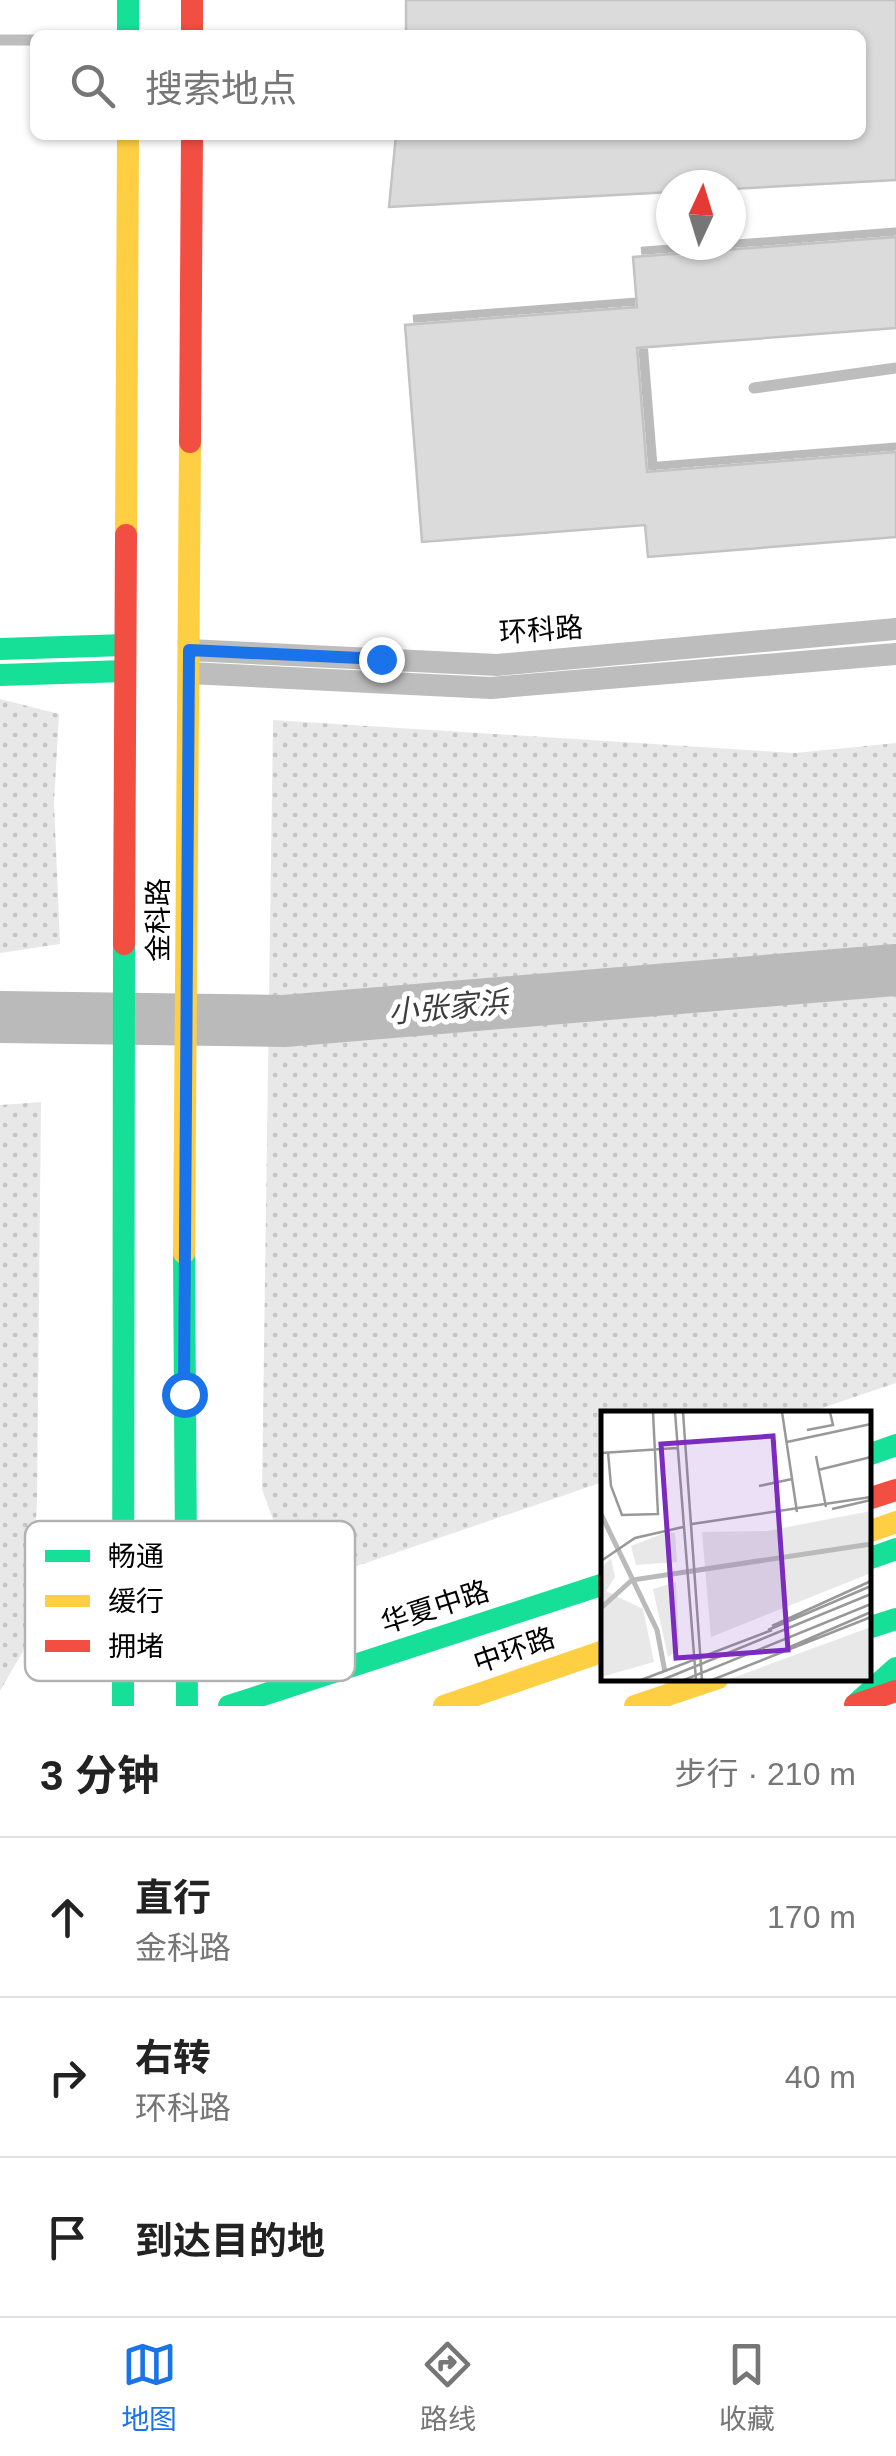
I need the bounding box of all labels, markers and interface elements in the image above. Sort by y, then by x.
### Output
search box [30,30,866,140]
icon: search [65,58,120,113]
text: 搜索地点 [145,68,297,110]
north arrow [656,170,746,260]
street label: 环科路 [498,612,584,648]
route end [359,637,405,683]
street label: 金科路 [143,878,174,962]
water label: 小张家浜 [387,985,512,1029]
route start [162,1372,208,1418]
inset map [601,1411,871,1681]
legend [25,1521,355,1681]
text: 畅通 [108,1541,164,1572]
street label: 华夏中路 [377,1575,493,1639]
text: 缓行 [108,1586,164,1617]
street label: 中环路 [469,1622,559,1678]
text: 拥堵 [108,1631,164,1662]
text: 3 分钟 [40,1752,159,1799]
text: 步行 · 210 m [675,1756,856,1792]
text: 直行 [135,1877,211,1919]
icon: ahead [40,1890,95,1945]
text: 170 m [767,1899,856,1935]
text: 金科路 [135,1930,231,1966]
text: 右转 [135,2037,211,2079]
icon: right [40,2050,95,2105]
text: 40 m [785,2059,856,2095]
text: 环科路 [135,2090,231,2126]
icon: arrive [40,2210,95,2265]
text: 到达目的地 [135,2220,325,2262]
tab: 地图 [121,2337,177,2437]
tab: 路线 [420,2337,476,2437]
tab: 收藏 [719,2337,775,2437]

